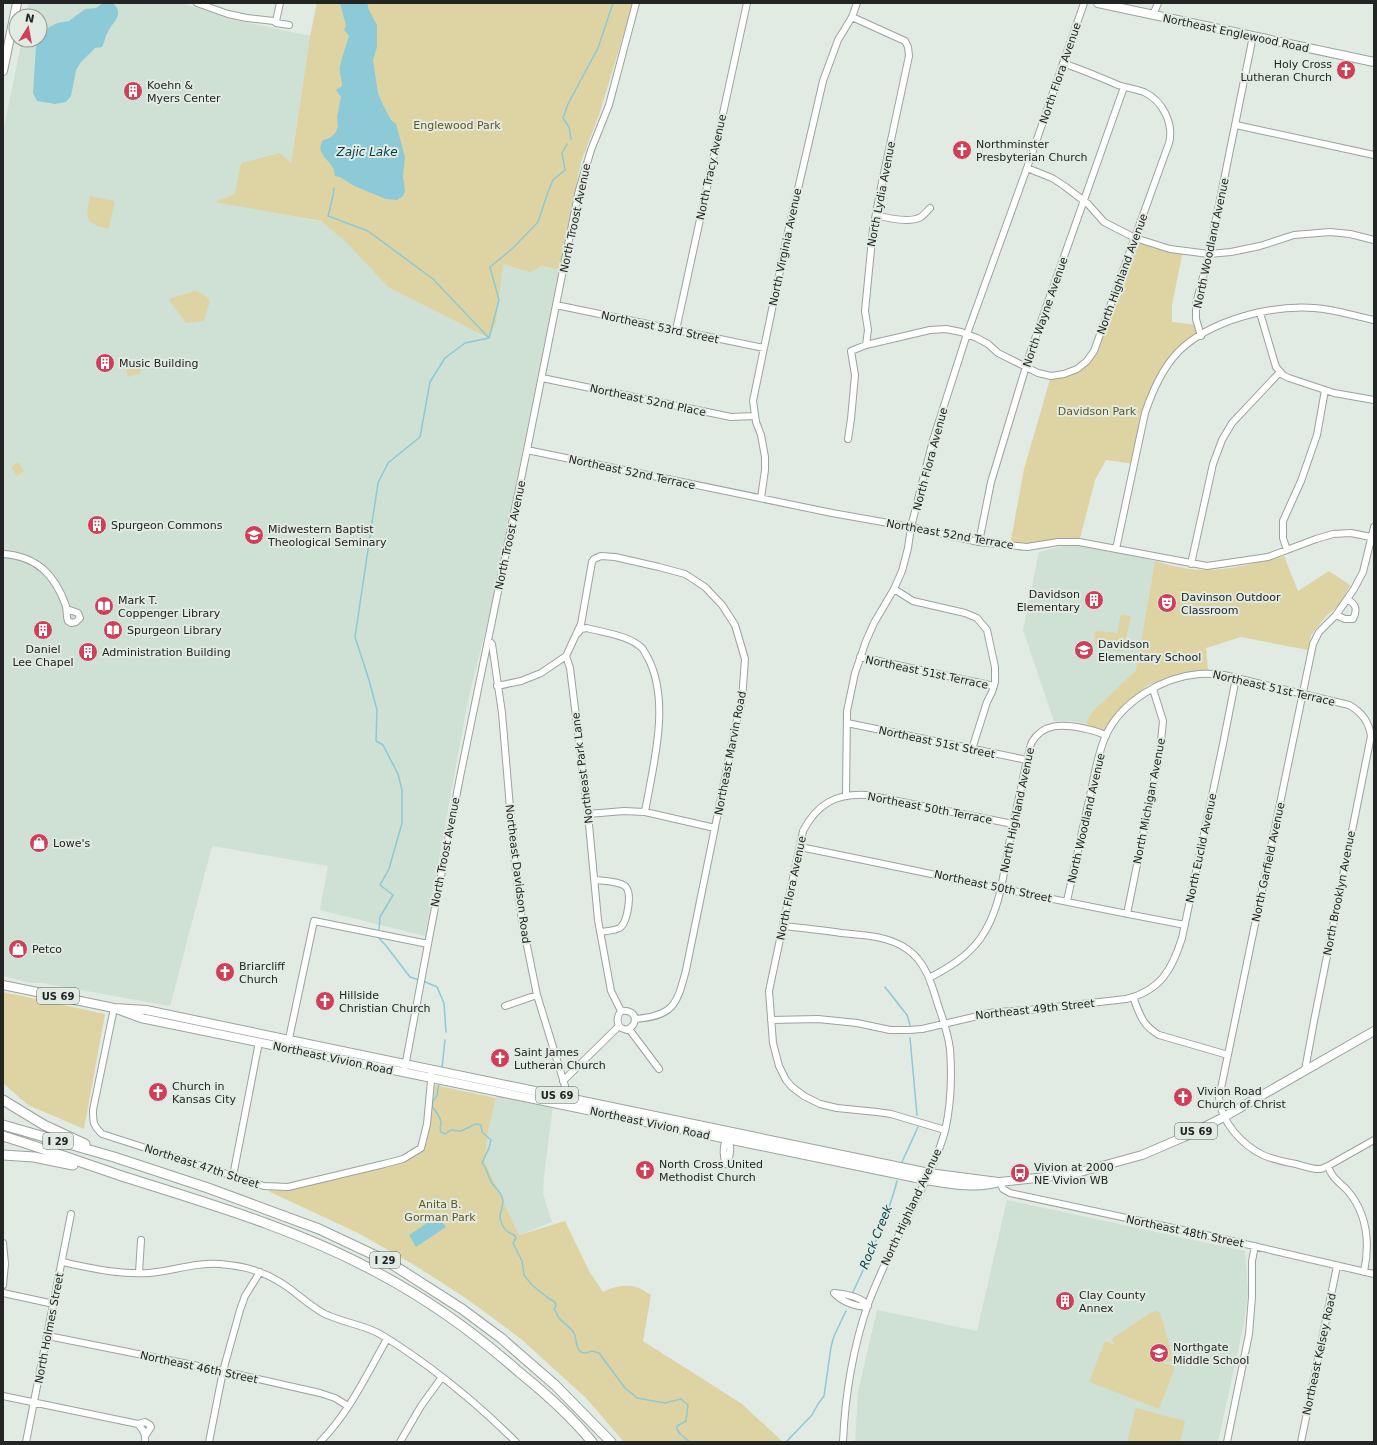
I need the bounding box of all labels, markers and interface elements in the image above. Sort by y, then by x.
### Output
north arrow [8,8,48,48]
text: N [24,11,36,26]
street label: Northeast Englewood Road [1162,12,1310,55]
street label: North Flora Avenue [1037,21,1084,125]
place label: Holy Cross Lutheran Church [1240,58,1332,84]
church icon: Holy Cross Lutheran Church [1335,59,1357,81]
place label: Koehn & Myers Center [147,79,221,105]
building icon: Koehn & Myers Center [122,80,144,102]
street label: North Tracy Avenue [694,113,729,221]
park label: Englewood Park [413,119,501,132]
place label: Northminster Presbyterian Church [976,138,1088,164]
church icon: Northminster Presbyterian Church [951,139,973,161]
street label: North Lydia Avenue [865,140,898,248]
water label: Zajic Lake [335,145,398,159]
street label: North Troost Avenue [558,162,593,274]
street label: North Woodland Avenue [1191,176,1232,310]
street label: North Virginia Avenue [767,187,804,307]
street label: North Highland Avenue [1095,212,1150,336]
street label: North Wayne Avenue [1020,255,1071,369]
street label: Northeast 53rd Street [600,309,721,346]
building icon: Music Building [94,352,116,374]
place label: Music Building [119,357,198,370]
street label: Northeast 52nd Place [589,382,707,419]
park label: Davidson Park [1058,405,1137,418]
street label: North Flora Avenue [910,406,951,512]
street label: Northeast 52nd Terrace [567,453,697,492]
street label: North Troost Avenue [493,479,528,591]
building icon: Spurgeon Commons [86,514,108,536]
street label: Northeast 52nd Terrace [885,517,1015,552]
place label: Spurgeon Commons [111,519,223,532]
place label: Midwestern Baptist Theological Seminary [267,523,387,549]
school or university icon: Midwestern Baptist Theological Seminary [243,524,265,546]
place label: Davidson Elementary [1017,588,1080,614]
building icon: Davidson Elementary [1083,589,1105,611]
place label: Davinson Outdoor Classroom [1181,591,1281,617]
theatre icon: Davinson Outdoor Classroom [1156,592,1178,614]
place label: Mark T. Coppenger Library [118,594,221,620]
library icon: Mark T. Coppenger Library [93,595,115,617]
building icon: Daniel Lee Chapel [32,619,54,641]
library icon: Spurgeon Library [102,619,124,641]
place label: Spurgeon Library [127,624,222,637]
place label: Davidson Elementary School [1098,638,1201,664]
school or university icon: Davidson Elementary School [1073,639,1095,661]
building icon: Administration Building [77,641,99,663]
place label: Daniel Lee Chapel [12,643,74,669]
place label: Administration Building [102,646,231,659]
street label: Northeast 51st Terrace [864,653,990,692]
street label: Northeast 51st Terrace [1211,668,1337,709]
street label: Northeast Marvin Road [712,690,749,816]
street label: Northeast Park Lane [569,711,596,824]
street label: Northeast 51st Street [877,724,997,761]
street label: North Michigan Avenue [1131,737,1168,865]
street label: North Highland Avenue [998,746,1037,874]
street label: North Woodland Avenue [1065,752,1108,884]
street label: Northeast 50th Terrace [867,790,994,827]
street label: North Euclid Avenue [1184,792,1220,904]
street label: North Troost Avenue [428,796,463,908]
street label: North Garfield Avenue [1249,801,1288,923]
street label: Northeast Davidson Road [503,804,532,944]
street label: North Brooklyn Avenue [1321,829,1358,957]
shop icon: Lowe's [28,832,50,854]
street label: North Flora Avenue [774,835,809,941]
place label: Lowe's [53,837,90,850]
street label: Northeast 50th Street [933,868,1054,905]
shop icon: Petco [7,938,29,960]
place label: Petco [32,943,62,956]
place label: Briarcliff Church [239,960,285,986]
church icon: Briarcliff Church [214,961,236,983]
road number: US 69 [37,988,79,1004]
place label: Hillside Christian Church [339,989,430,1015]
church icon: Hillside Christian Church [314,990,336,1012]
street label: Northeast 49th Street [975,997,1096,1022]
street label: Northeast Vivion Road [272,1039,394,1078]
place label: Saint James Lutheran Church [514,1046,606,1072]
church icon: Saint James Lutheran Church [489,1047,511,1069]
place label: Church in Kansas City [172,1080,236,1106]
church icon: Church in Kansas City [147,1081,169,1103]
place label: Vivion Road Church of Christ [1197,1085,1286,1111]
church icon: Vivion Road Church of Christ [1172,1086,1194,1108]
road number: US 69 [536,1087,578,1103]
street label: Northeast Vivion Road [589,1104,711,1143]
road number: US 69 [1175,1123,1217,1139]
road number: I 29 [43,1133,73,1149]
street label: Northeast 47th Street [143,1142,262,1191]
street label: North Highland Avenue [879,1146,944,1268]
place label: North Cross United Methodist Church [659,1158,763,1184]
church icon: North Cross United Methodist Church [634,1159,656,1181]
place label: Vivion at 2000 NE Vivion WB [1034,1161,1114,1187]
bus stop icon: Vivion at 2000 NE Vivion WB [1009,1162,1031,1184]
park label: Anita B. Gorman Park [404,1198,476,1224]
water label: Rock Creek [857,1202,896,1271]
street label: Northeast 48th Street [1125,1213,1246,1250]
road number: I 29 [370,1252,400,1268]
street label: North Holmes Street [32,1271,67,1385]
place label: Clay County Annex [1079,1289,1146,1315]
building icon: Clay County Annex [1054,1290,1076,1312]
street label: Northeast Kelsey Road [1300,1292,1339,1416]
place label: Northgate Middle School [1173,1341,1249,1367]
school or university icon: Northgate Middle School [1148,1342,1170,1364]
street label: Northeast 46th Street [139,1349,260,1386]

